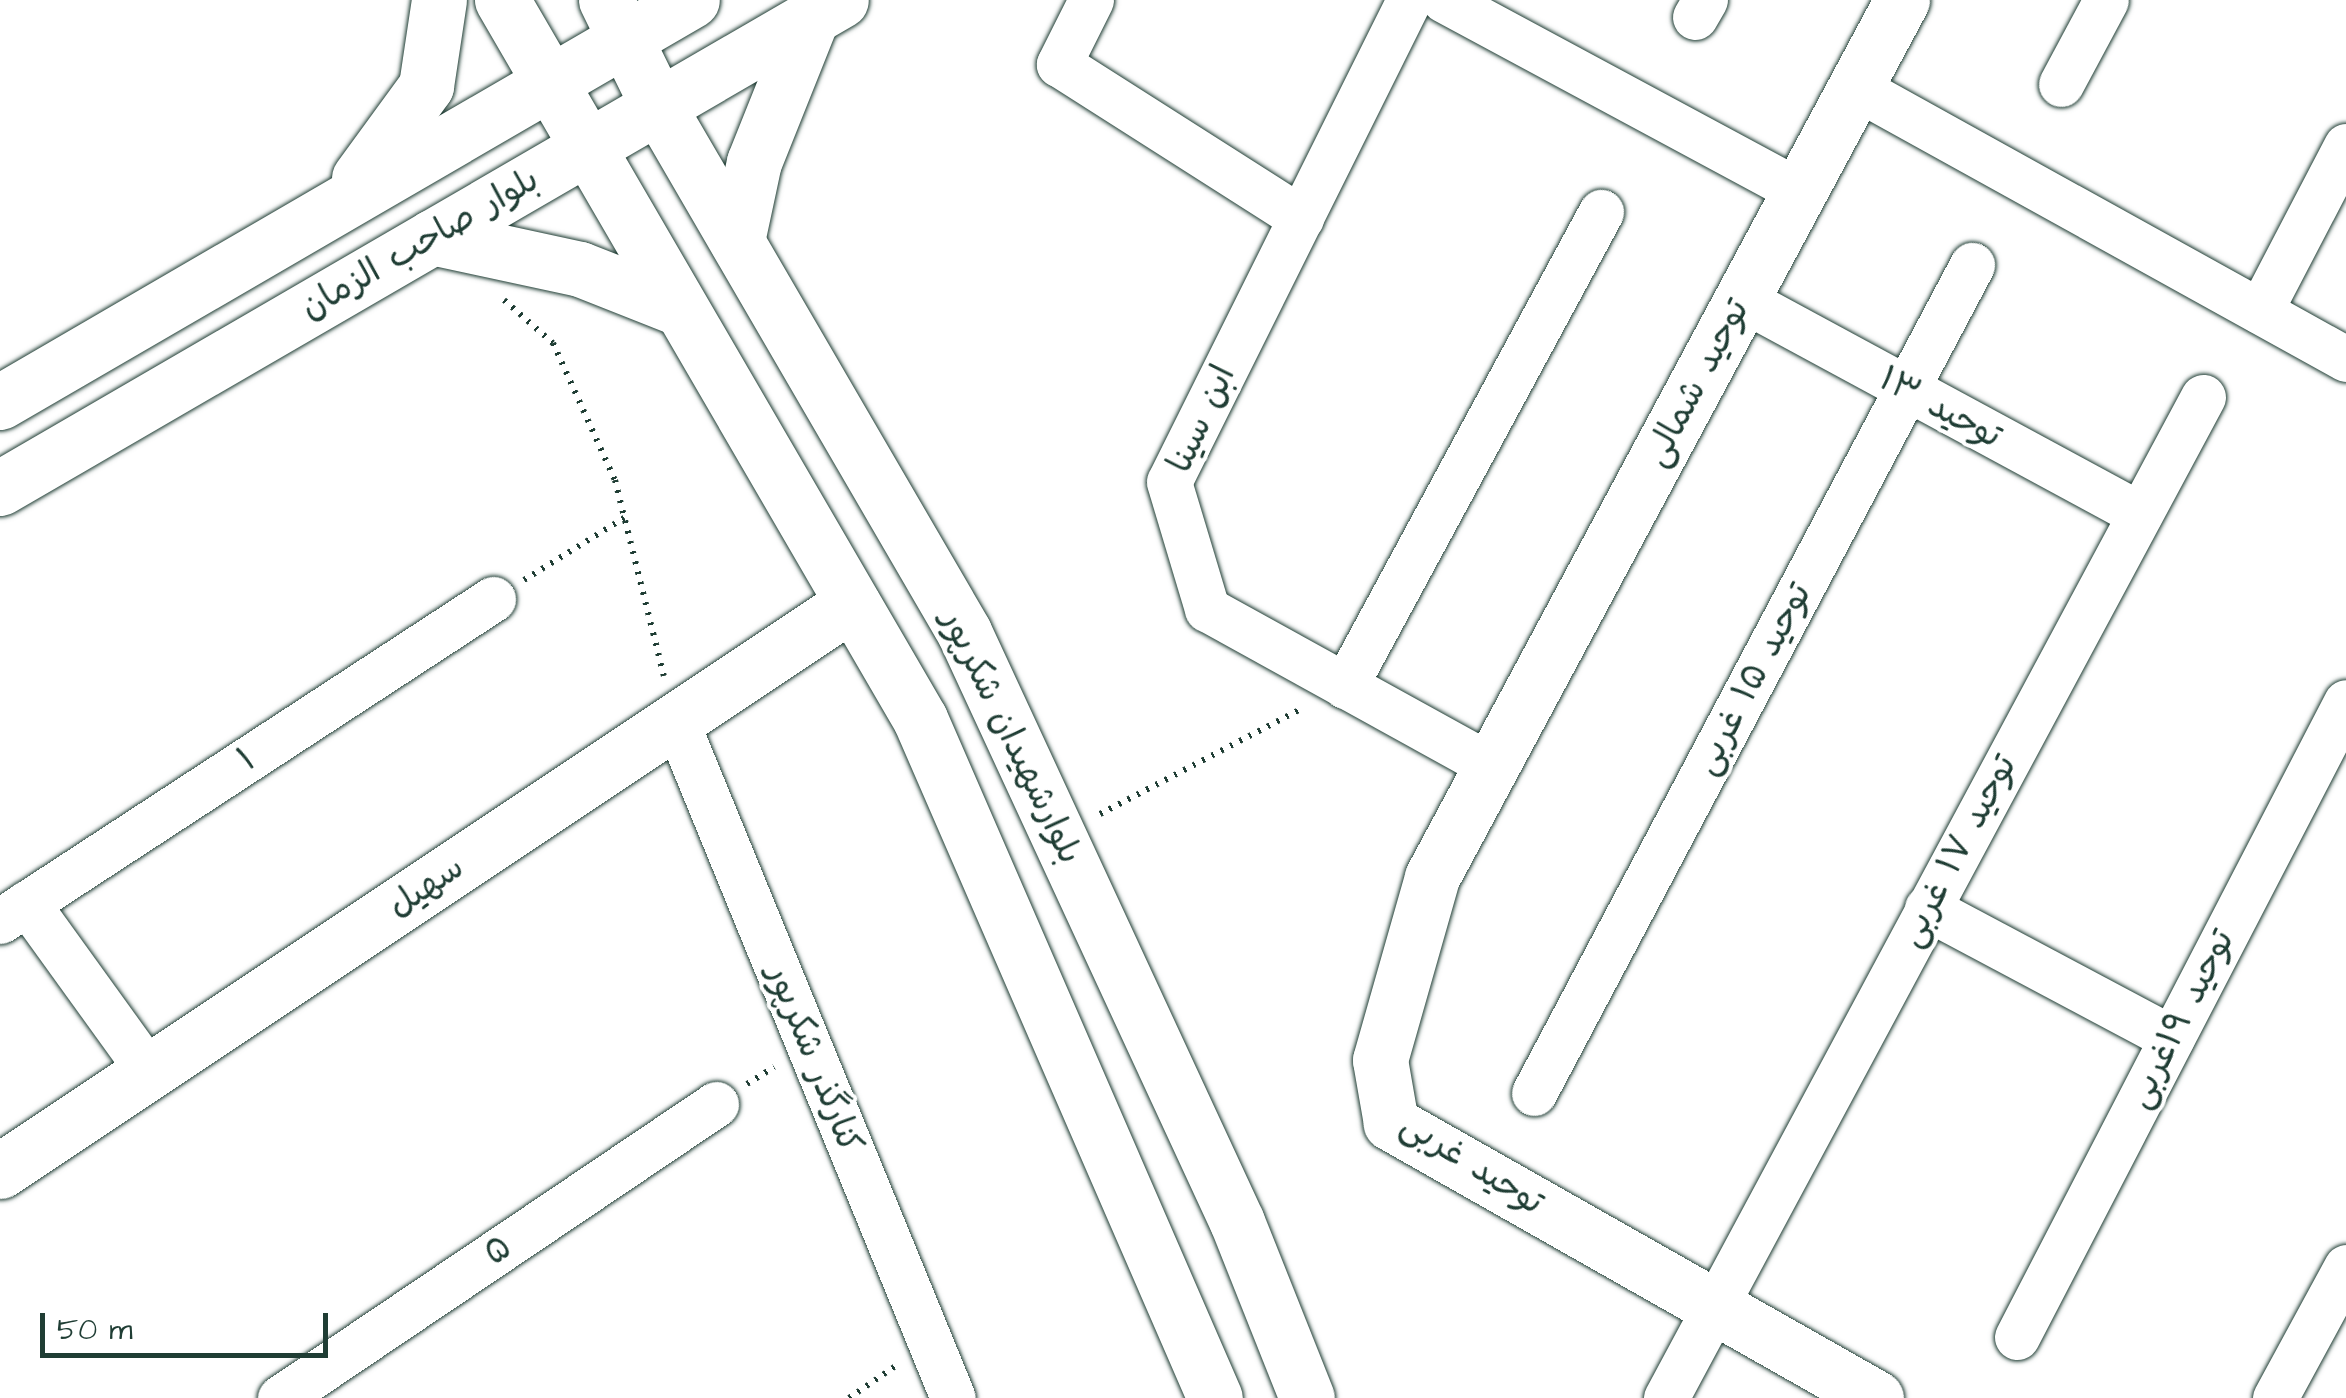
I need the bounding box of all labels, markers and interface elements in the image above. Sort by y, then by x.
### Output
street label: بلوار صاحب الزمان [294,159,546,329]
street label: توحید شمالی [1635,292,1759,474]
street label: توحید ۱۳ [1871,358,2009,458]
street label: ابن سینا [1159,359,1245,479]
street label: توحید ۱۵ غربی [1685,576,1821,782]
street label: بلوارشهیدان شکرپور [931,603,1091,871]
street label: ۱ [230,739,264,781]
street label: توحید ۱۷ غربی [1890,748,2026,954]
street label: سهیل [380,847,472,927]
street label: توحید ۱۹غربی [2118,923,2244,1115]
street label: کنارگذر شکرپور [757,959,871,1159]
street label: توحید غربی [1393,1104,1551,1224]
street label: ۵ [476,1227,520,1275]
scale bar [45,1293,332,1355]
text: 50 m [57,1309,133,1351]

